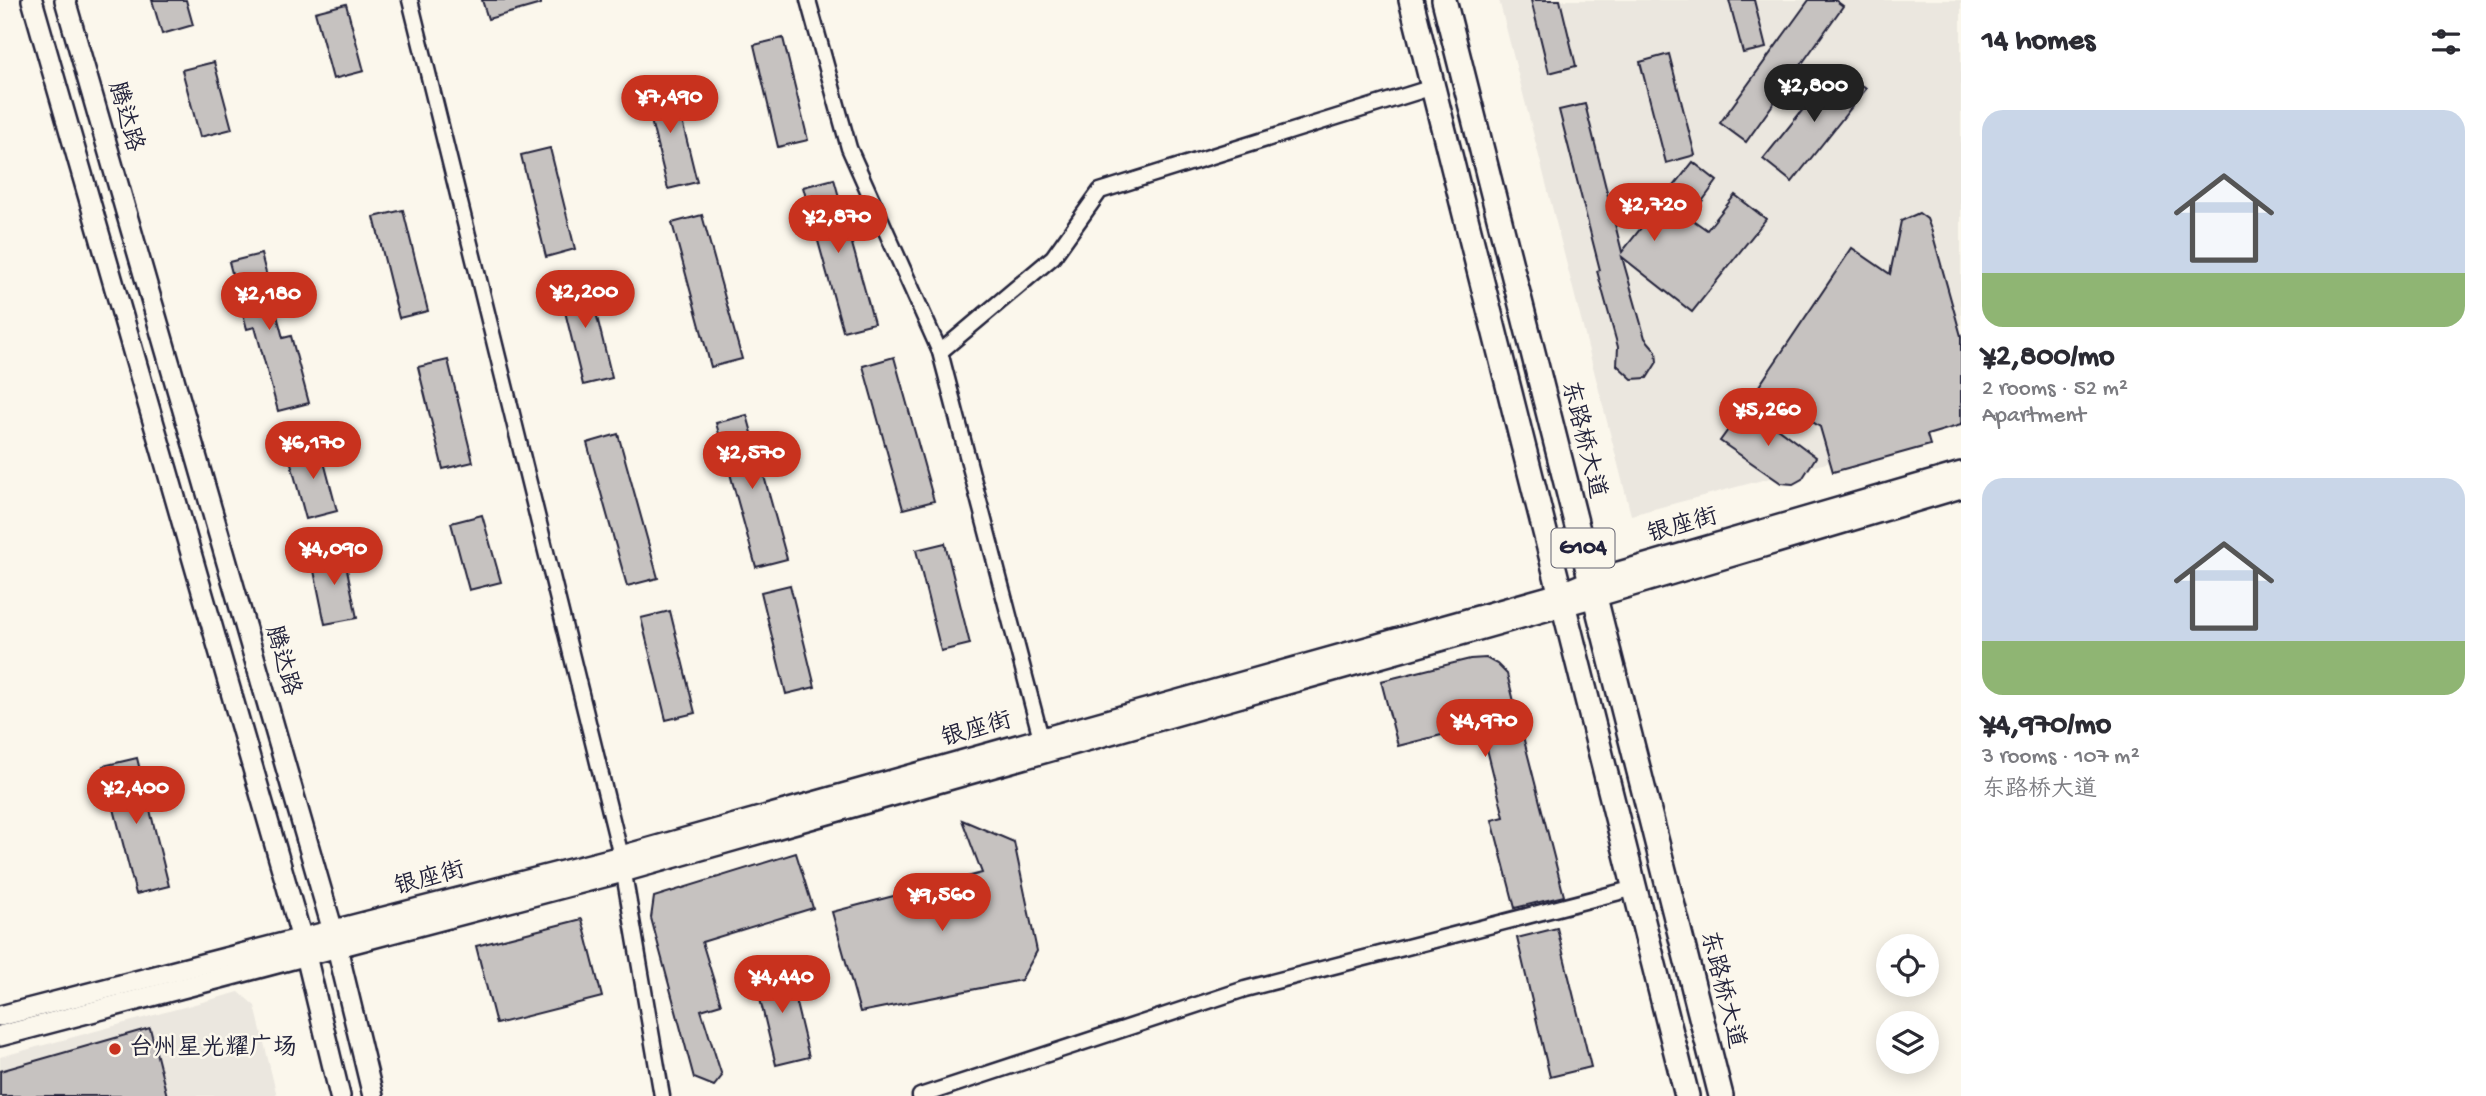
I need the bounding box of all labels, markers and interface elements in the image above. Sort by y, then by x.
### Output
icon: filters [2427,23,2465,61]
text: 14 homes [1982,25,2095,60]
pin: ¥2,800 [1757,64,1871,124]
text: ¥2,800 [1780,73,1848,100]
pin: ¥7,490 [613,76,727,135]
street label: 腾达路 [100,78,150,156]
text: ¥7,490 [637,84,703,111]
icon: home [2161,155,2287,281]
pin: ¥2,720 [1597,184,1711,243]
text: ¥2,720 [1621,192,1687,219]
pin: ¥2,870 [781,196,895,255]
text: ¥2,870 [805,204,871,231]
pin: ¥2,200 [528,270,642,330]
pin: ¥2,180 [212,272,326,332]
text: ¥2,200 [552,279,618,306]
text: ¥2,180 [237,281,301,308]
text: ¥2,800/mo [1982,341,2115,376]
text: 2 rooms · 52 m² [1982,376,2128,403]
street label: 东路桥大道 [1553,378,1613,502]
pin: ¥5,260 [1711,388,1825,448]
text: ¥5,260 [1735,397,1801,424]
text: Apartment [1982,403,2086,430]
pin: ¥6,170 [256,421,370,481]
text: ¥6,170 [281,430,345,457]
pin: ¥2,570 [695,432,809,491]
text: ¥2,570 [719,440,785,467]
street label: 银座街 [1644,502,1722,551]
icon: home [2161,523,2287,649]
pin: ¥4,090 [277,528,391,587]
road number: G104 [1552,528,1614,568]
text: ¥4,090 [301,536,367,563]
street label: 腾达路 [257,622,307,700]
pin: ¥4,970 [1428,700,1542,759]
street label: 银座街 [938,706,1016,755]
text: ¥4,970 [1452,708,1518,735]
text: ¥4,970/mo [1982,709,2111,744]
text: 3 rooms · 107 m² [1982,744,2140,771]
pin: ¥2,400 [79,766,193,826]
text: ¥2,400 [103,775,169,802]
text: 东路桥大道 [1982,777,2097,804]
street label: 银座街 [391,856,469,903]
pin: ¥9,560 [885,874,999,933]
text: ¥9,560 [909,882,975,909]
street label: 东路桥大道 [1692,928,1752,1052]
map controls [1876,934,1939,1074]
button: locate [1876,934,1939,997]
pin: ¥4,440 [725,956,839,1015]
text: ¥4,440 [750,964,814,991]
button: layers [1876,1011,1939,1074]
place label: 台州星光耀广场 [129,1034,297,1064]
marker: 台州星光耀广场 [107,1041,123,1057]

